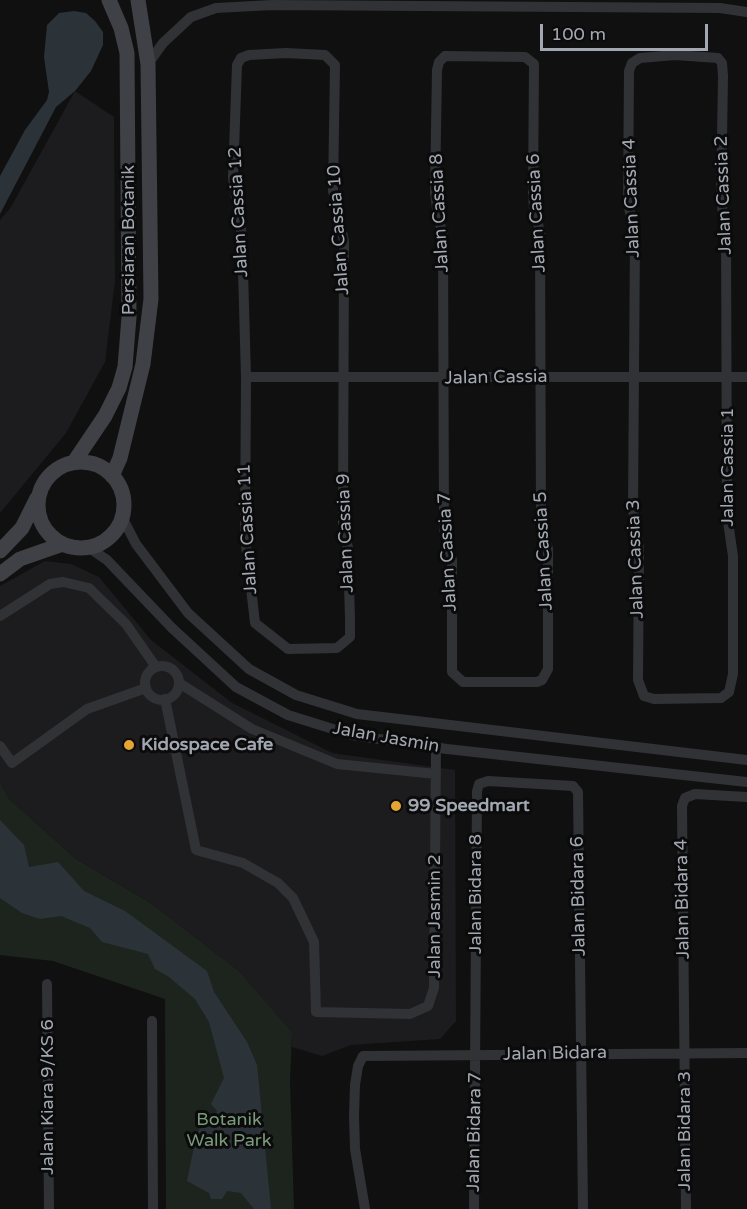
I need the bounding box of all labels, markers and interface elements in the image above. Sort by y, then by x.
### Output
scale bar [543,12,711,50]
text: 100 m [551,23,606,45]
street label: Jalan Cassia 2 [711,135,737,255]
street label: Jalan Cassia 4 [619,138,645,258]
street label: Jalan Cassia 12 [225,146,253,278]
street label: Jalan Cassia 8 [426,153,454,273]
street label: Jalan Cassia 6 [523,153,551,273]
street label: Jalan Cassia 10 [324,164,354,296]
street label: Persiaran Botanik [118,165,140,315]
street label: Jalan Cassia [444,366,548,390]
street label: Jalan Cassia 1 [717,407,739,527]
street label: Jalan Cassia 11 [234,463,262,595]
street label: Jalan Cassia 9 [333,473,359,593]
street label: Jalan Cassia 5 [530,491,558,611]
street label: Jalan Cassia 7 [434,492,462,612]
street label: Jalan Cassia 3 [623,499,649,619]
street label: Jalan Jasmin [331,718,441,758]
place label: Kidospace Cafe [141,734,273,756]
marker: Kidospace Cafe [122,738,136,752]
place label: 99 Speedmart [408,795,530,817]
marker: 99 Speedmart [389,799,403,813]
street label: Jalan Bidara 8 [465,834,487,954]
street label: Jalan Bidara 6 [567,836,591,956]
street label: Jalan Bidara 4 [671,839,695,959]
street label: Jalan Jasmin 2 [424,854,446,978]
street label: Jalan Kiara 9/KS 6 [37,1019,59,1175]
street label: Jalan Bidara [503,1042,607,1066]
street label: Jalan Bidara 3 [674,1071,696,1191]
street label: Jalan Bidara 7 [463,1072,487,1192]
park label: Botanik Walk Park [186,1109,272,1152]

